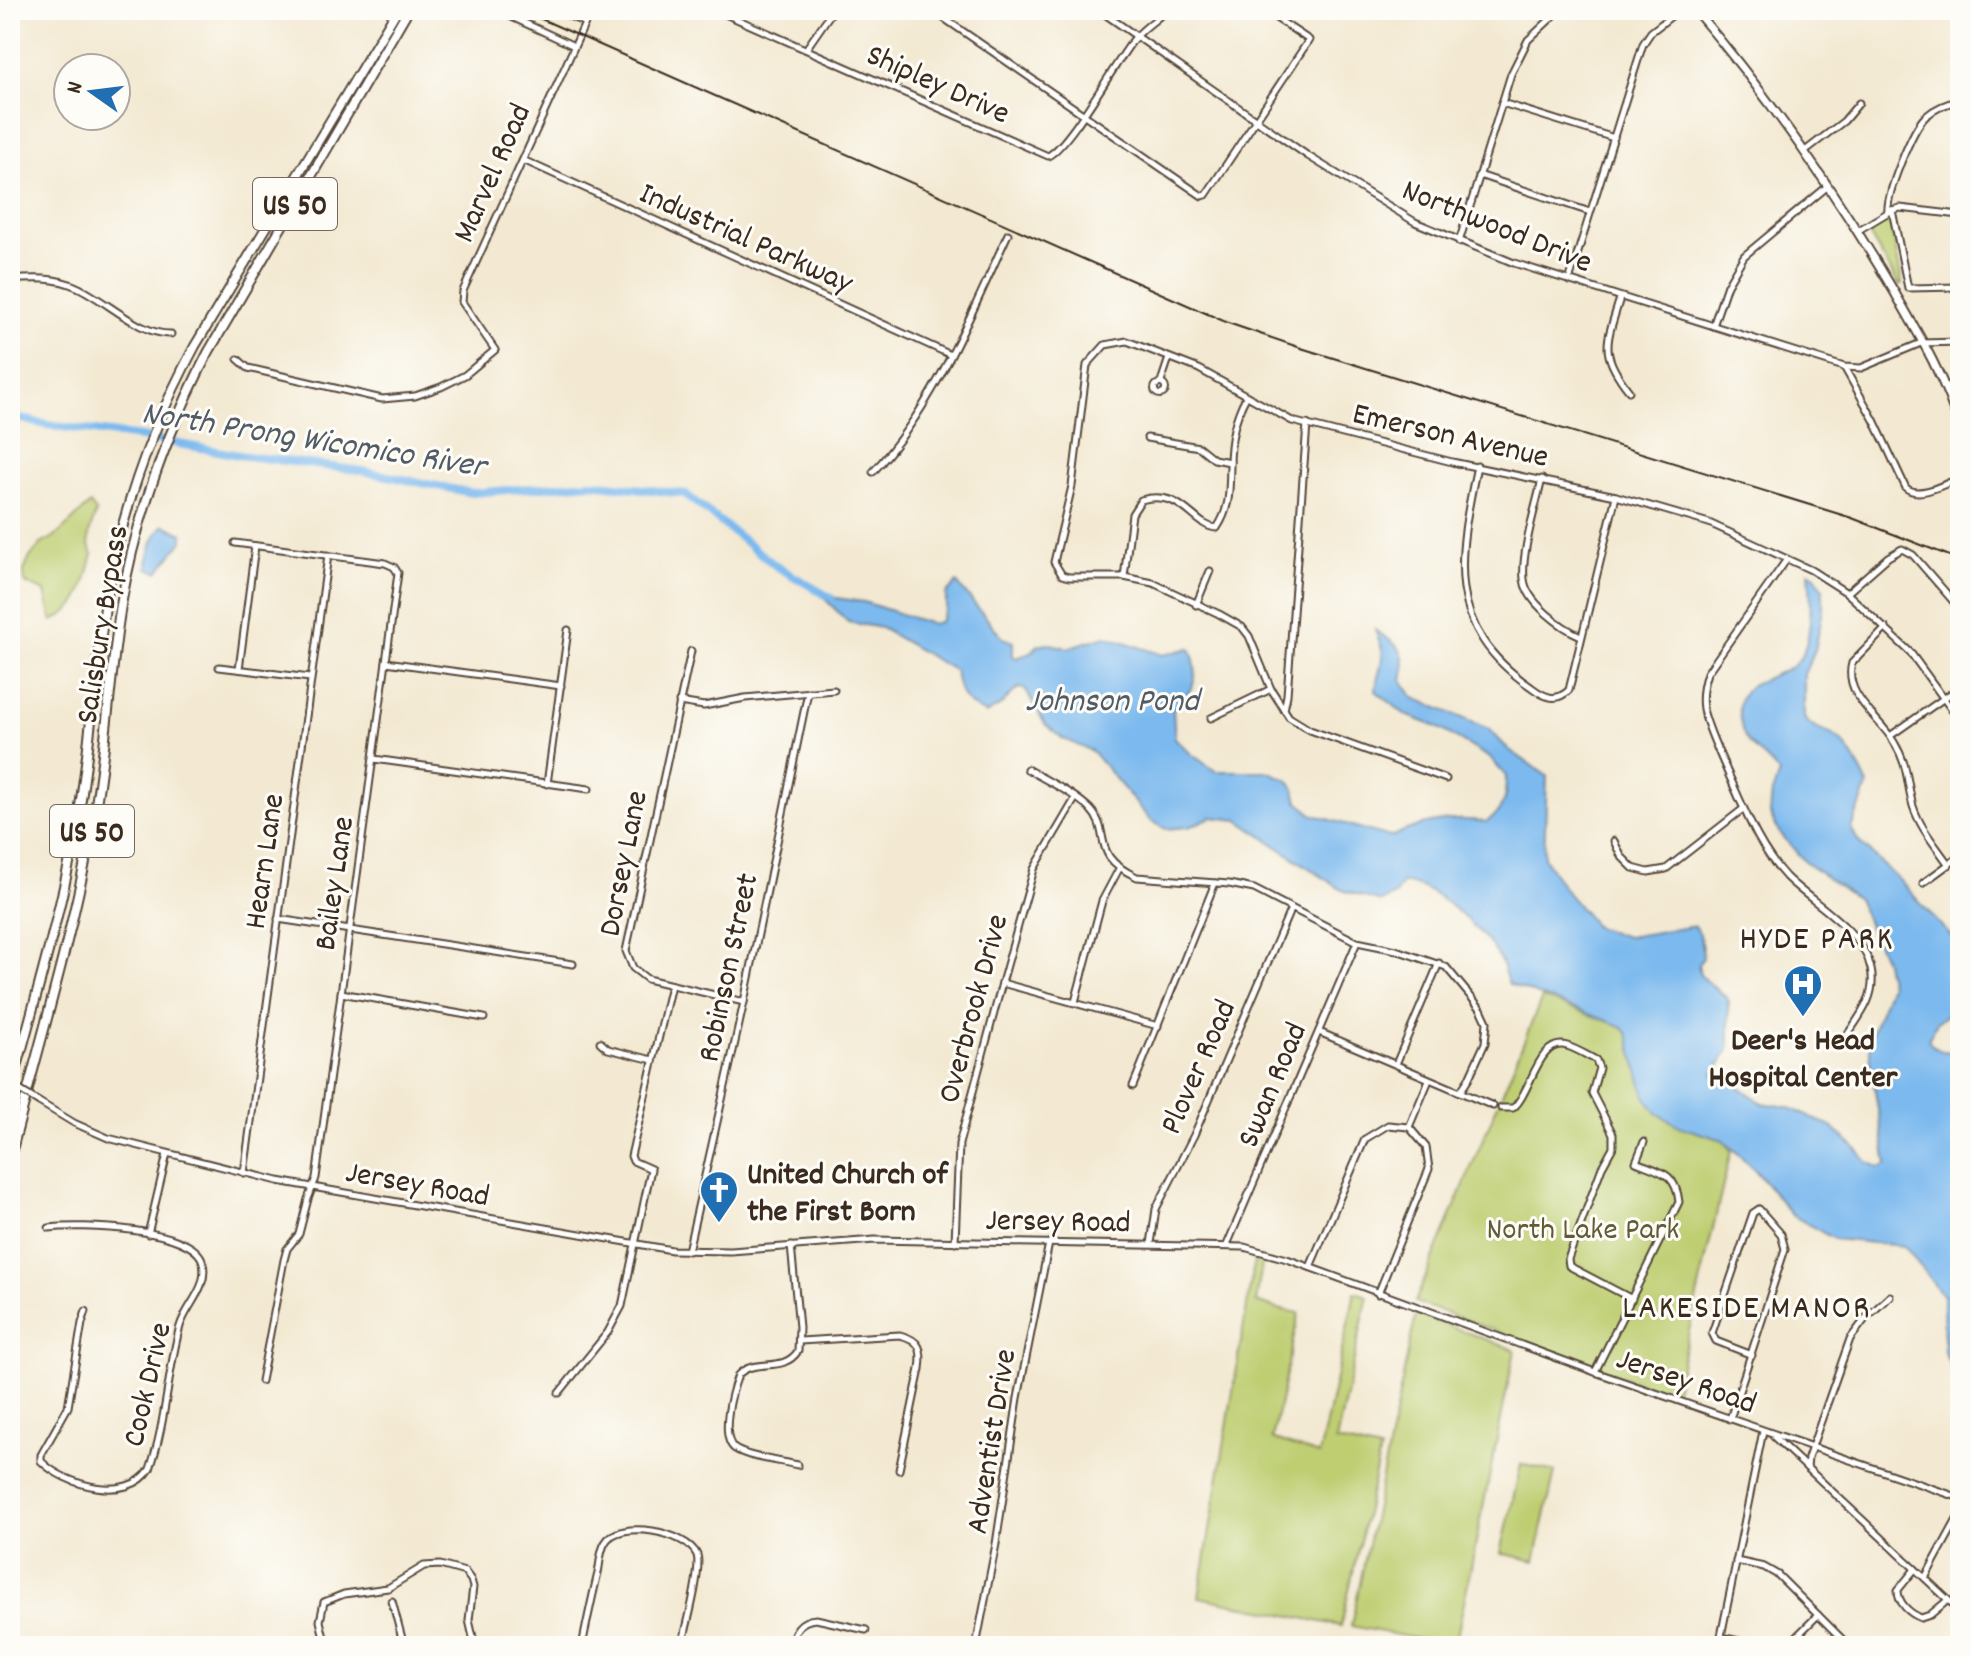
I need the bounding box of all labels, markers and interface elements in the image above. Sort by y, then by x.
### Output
street label: Shipley Drive [858,34,1016,139]
north arrow [52,52,132,132]
text: N [60,79,92,97]
street label: Marvel Road [443,97,546,251]
street label: Northwood Drive [1394,170,1598,288]
street label: Industrial Parkway [631,173,860,309]
road number: US 50 [253,178,337,230]
water label: North Prong Wicomico River [138,391,492,494]
street label: Emerson Avenue [1347,393,1552,483]
street label: Salisbury Bypass [67,522,143,728]
water label: Johnson Pond [1025,679,1203,728]
street label: Dorsey Lane [589,787,663,941]
street label: Hearn Lane [235,791,299,932]
road number: US 50 [50,805,134,857]
street label: Bailey Lane [305,814,369,954]
street label: Robinson Street [688,869,773,1067]
street label: Overbrook Drive [929,910,1023,1109]
district label: HYDE PARK [1740,917,1894,966]
hospital icon: Deer's Head Hospital Center [1782,963,1824,1018]
street label: Plover Road [1151,993,1251,1143]
street label: Swan Road [1228,1016,1322,1156]
place label: Deer's Head Hospital Center [1709,1020,1899,1103]
street label: Jersey Road [342,1152,493,1222]
place label: United Church of the First Born [747,1154,950,1237]
church icon: United Church of the First Born [698,1169,740,1224]
street label: Jersey Road [985,1200,1131,1248]
park label: North Lake Park [1487,1209,1679,1255]
district label: LAKESIDE MANOR [1622,1286,1872,1335]
street label: Cook Drive [113,1318,186,1452]
street label: Jersey Road [1609,1338,1762,1429]
street label: Adventist Drive [957,1346,1031,1538]

